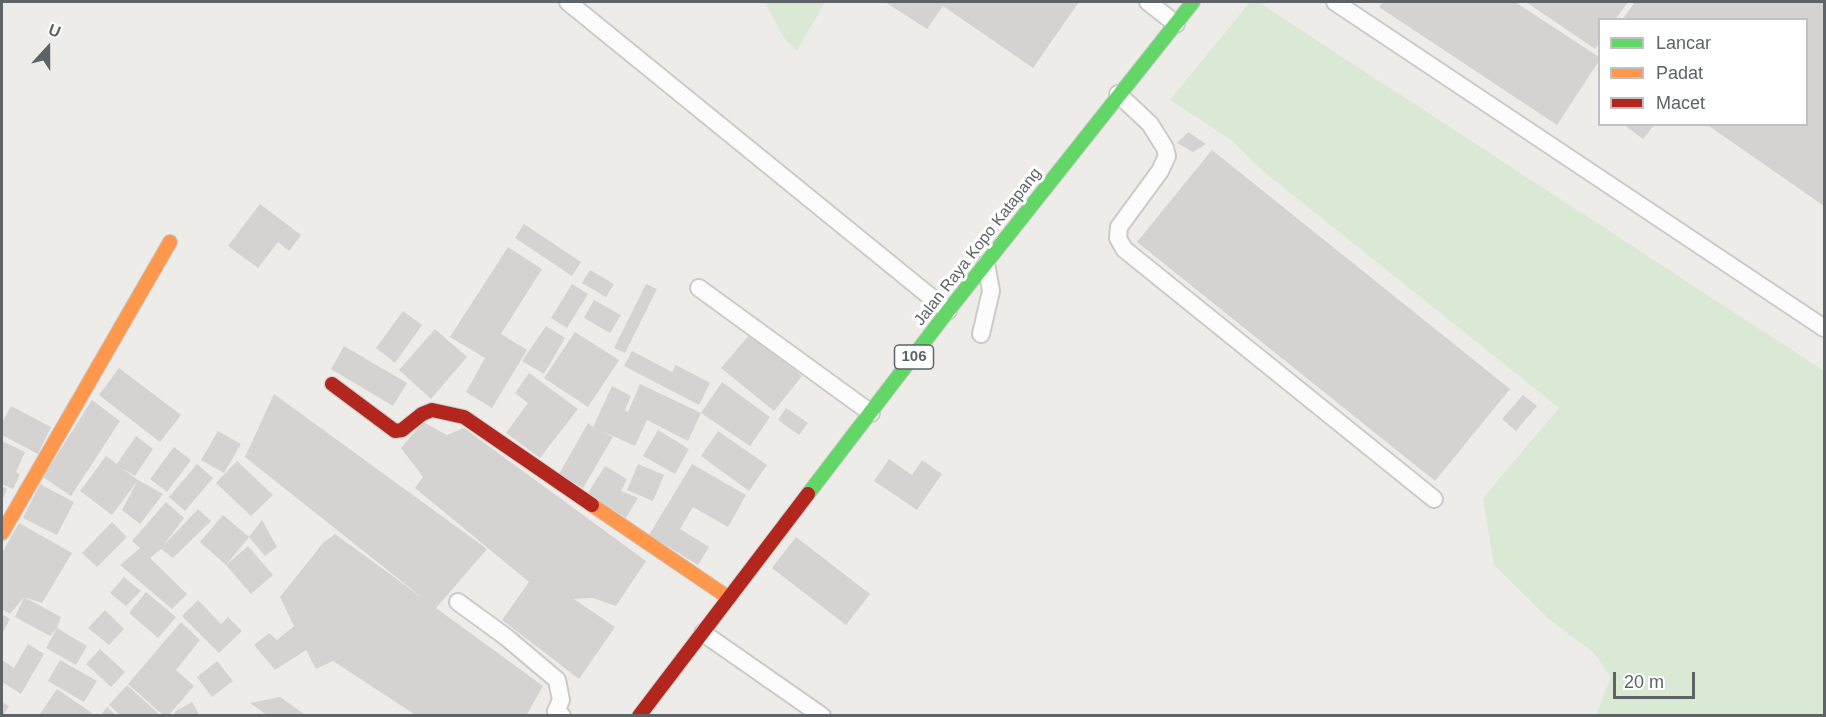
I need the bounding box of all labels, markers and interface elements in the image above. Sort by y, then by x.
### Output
north arrow [18,18,78,78]
legend [1598,18,1808,126]
text: U [46,21,63,41]
text: Lancar [1656,33,1711,53]
text: Padat [1656,63,1703,83]
text: Macet [1656,93,1705,113]
street label: Jalan Raya Kopo Katapang [910,164,1046,330]
road number: 106 [894,345,934,369]
scale bar [1616,660,1698,698]
text: 20 m [1624,672,1664,692]

